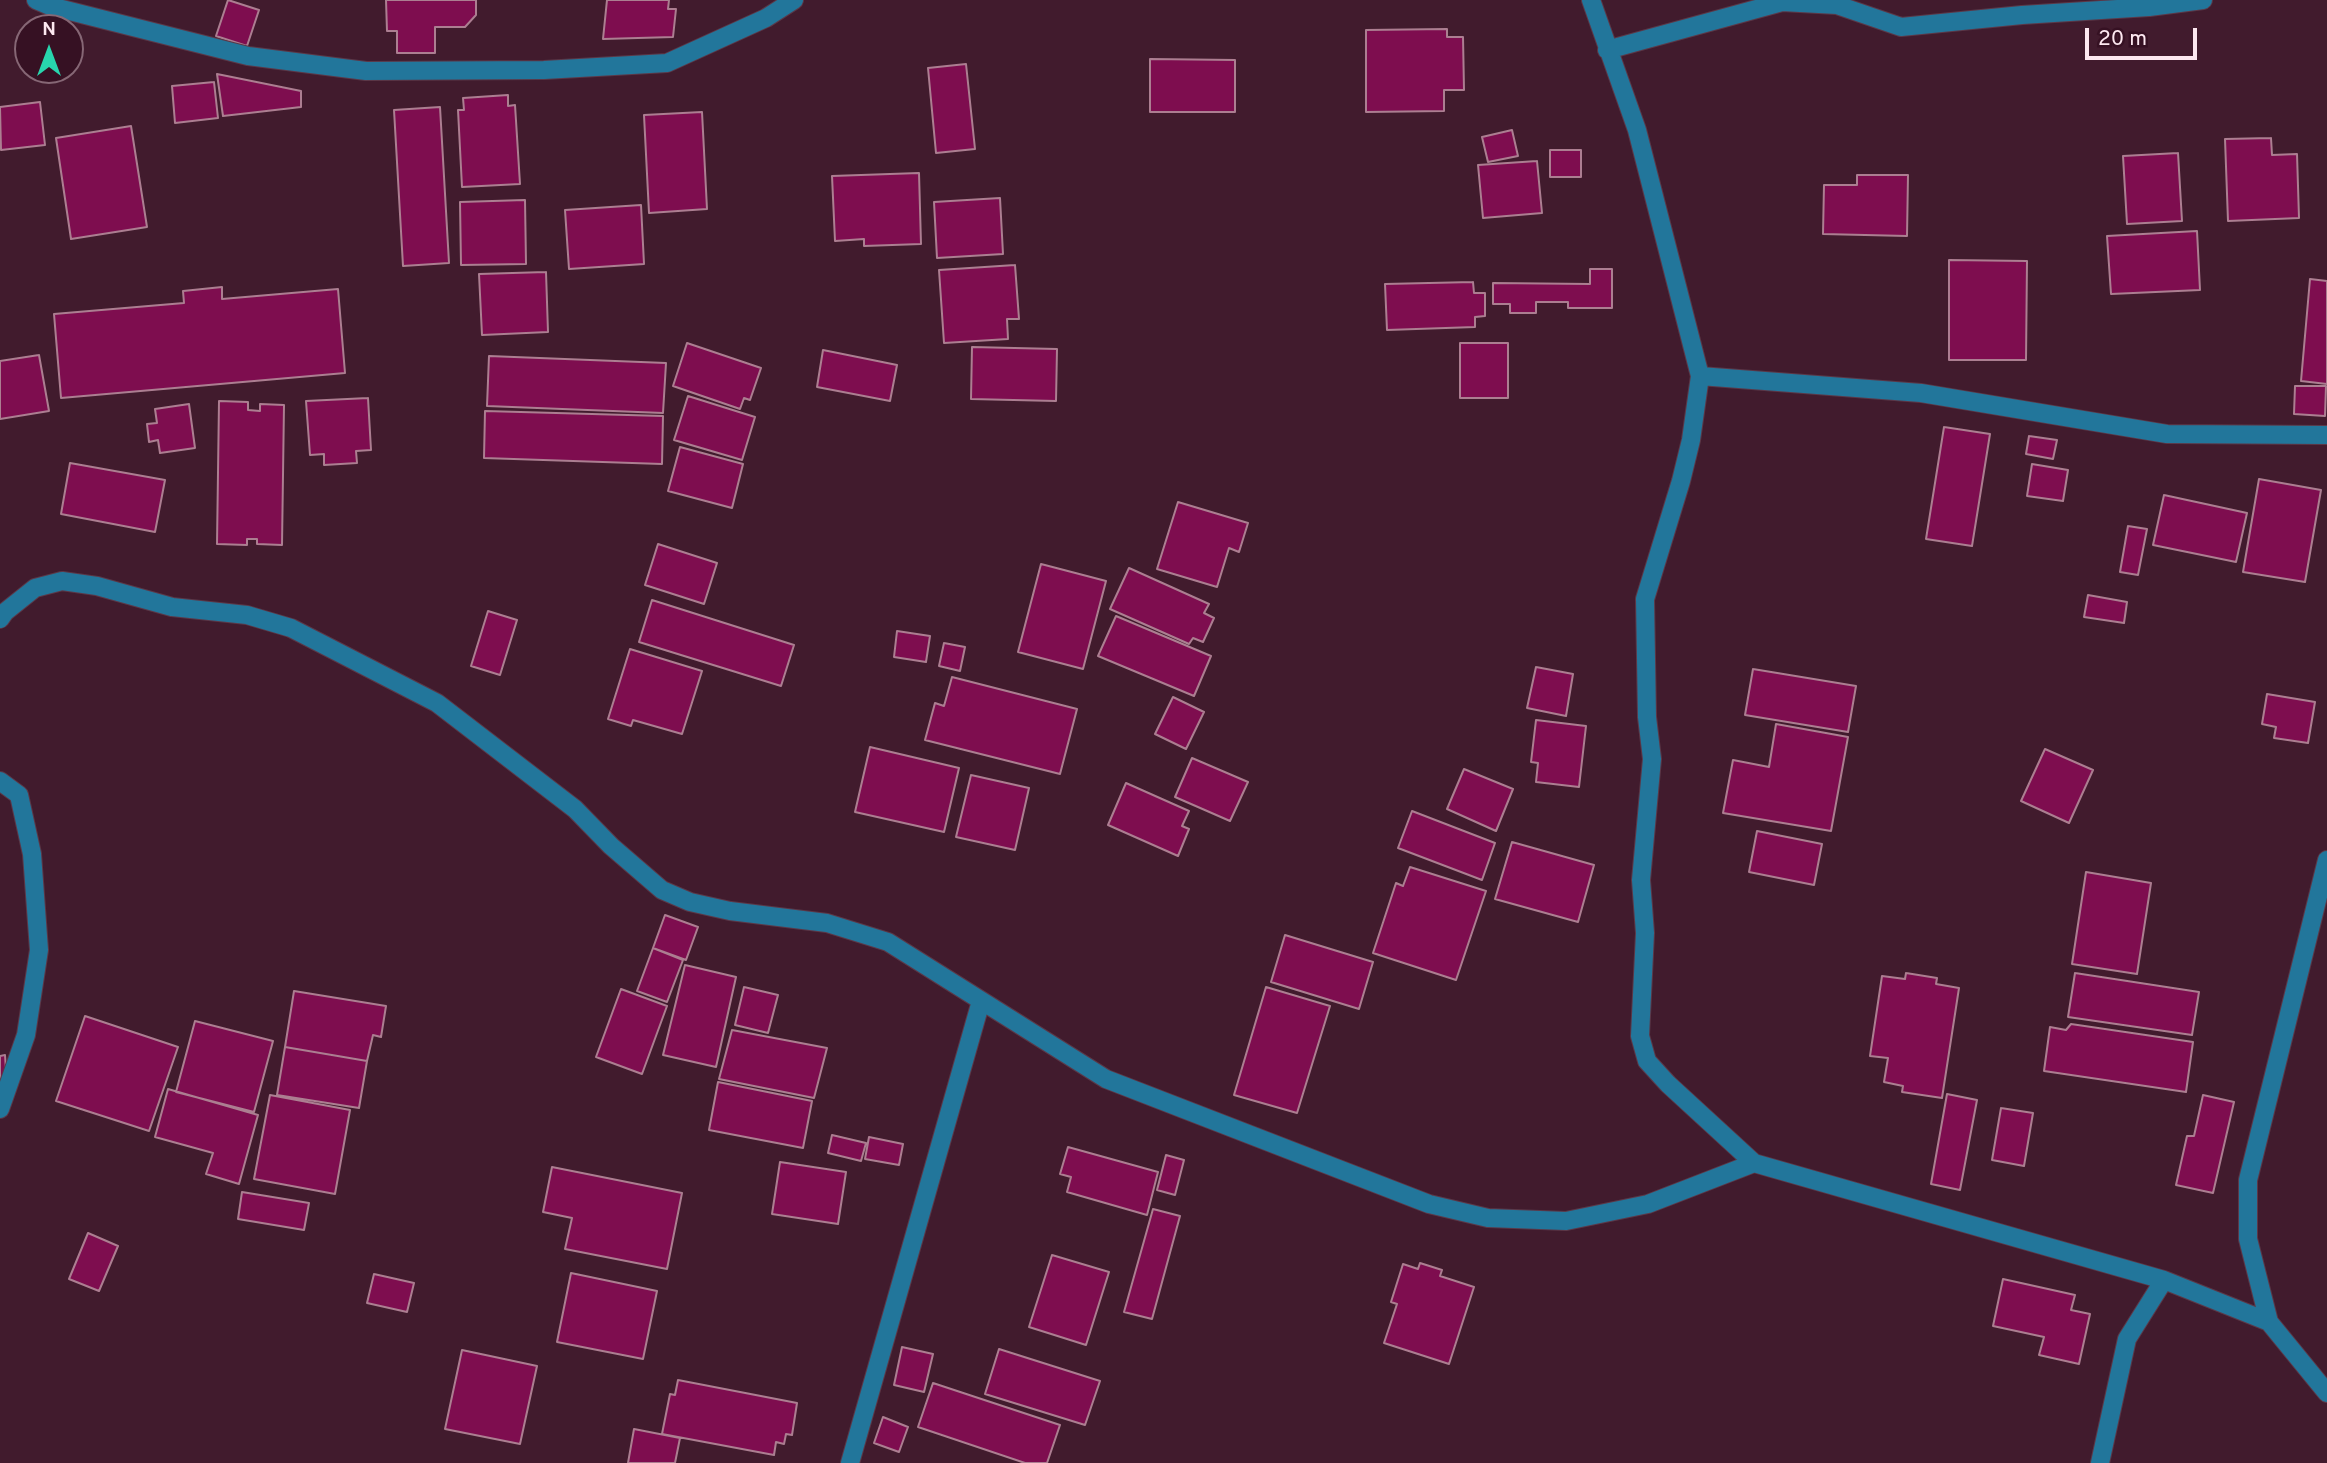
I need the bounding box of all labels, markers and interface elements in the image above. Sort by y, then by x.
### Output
north arrow [14,14,84,84]
scale bar [2089,14,2201,58]
text: N [42,18,56,42]
text: 20 m [2098,26,2147,53]

